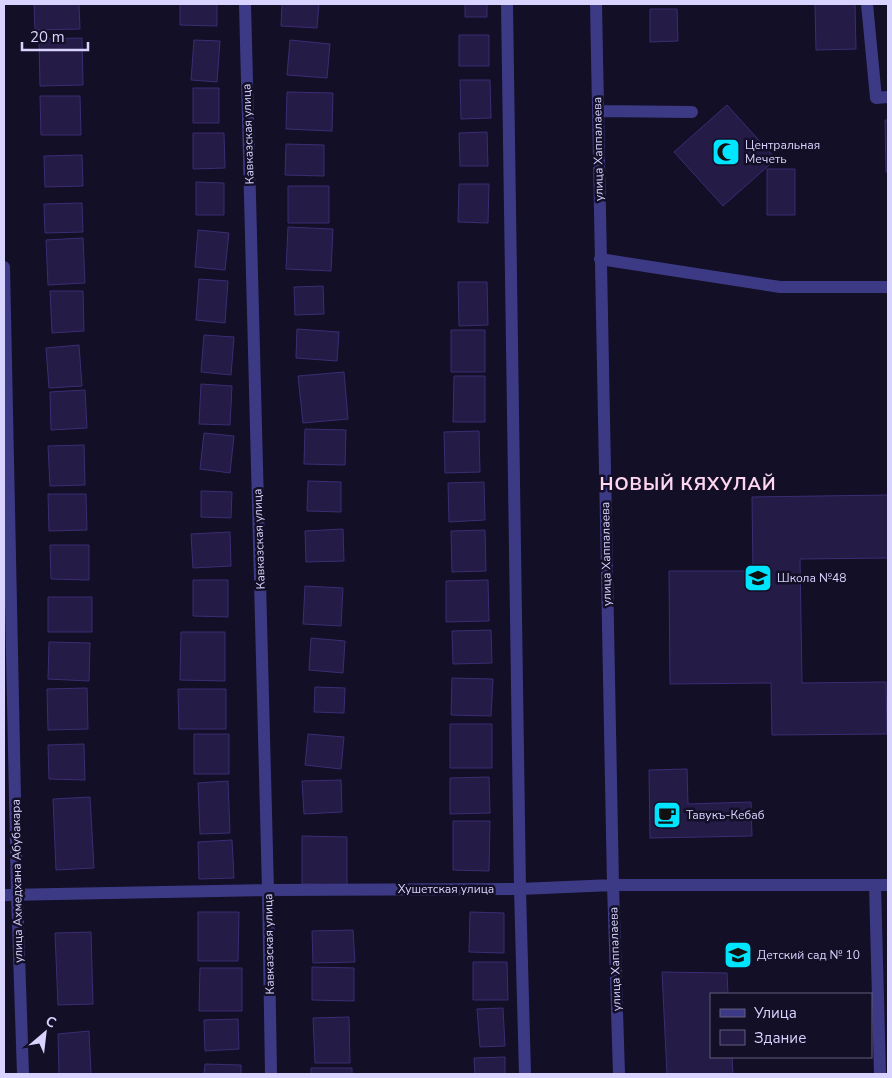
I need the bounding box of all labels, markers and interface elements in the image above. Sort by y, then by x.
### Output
scale bar [22,20,89,52]
text: 20 m [30,27,65,47]
street label: Кавказская улица [238,83,258,185]
street label: улица Хаппалаева [589,97,607,201]
mosque icon: Центральная Мечеть [711,137,741,167]
place label: Центральная Мечеть [745,137,820,167]
district label: НОВЫЙ КЯХУЛАЙ [600,472,776,496]
street label: Кавказская улица [249,488,269,590]
street label: улица Хаппалаева [597,502,615,606]
school or university icon: Школа №48 [743,563,773,593]
place label: Школа №48 [777,570,846,586]
street label: улица Ахмедхана Абубакара [8,799,26,963]
cafe icon: Тавукъ-Кебаб [652,800,682,830]
place label: Тавукъ-Кебаб [686,807,765,823]
street label: Хушетская улица [398,881,494,897]
street label: Кавказская улица [260,893,278,995]
street label: улица Хаппалаева [605,907,625,1011]
school or university icon: Детский сад № 10 [723,940,753,970]
place label: Детский сад № 10 [757,947,860,963]
legend [710,993,872,1058]
text: Улица [753,1003,797,1023]
north arrow [20,1008,70,1058]
text: С [42,1011,60,1033]
text: Здание [754,1028,806,1048]

